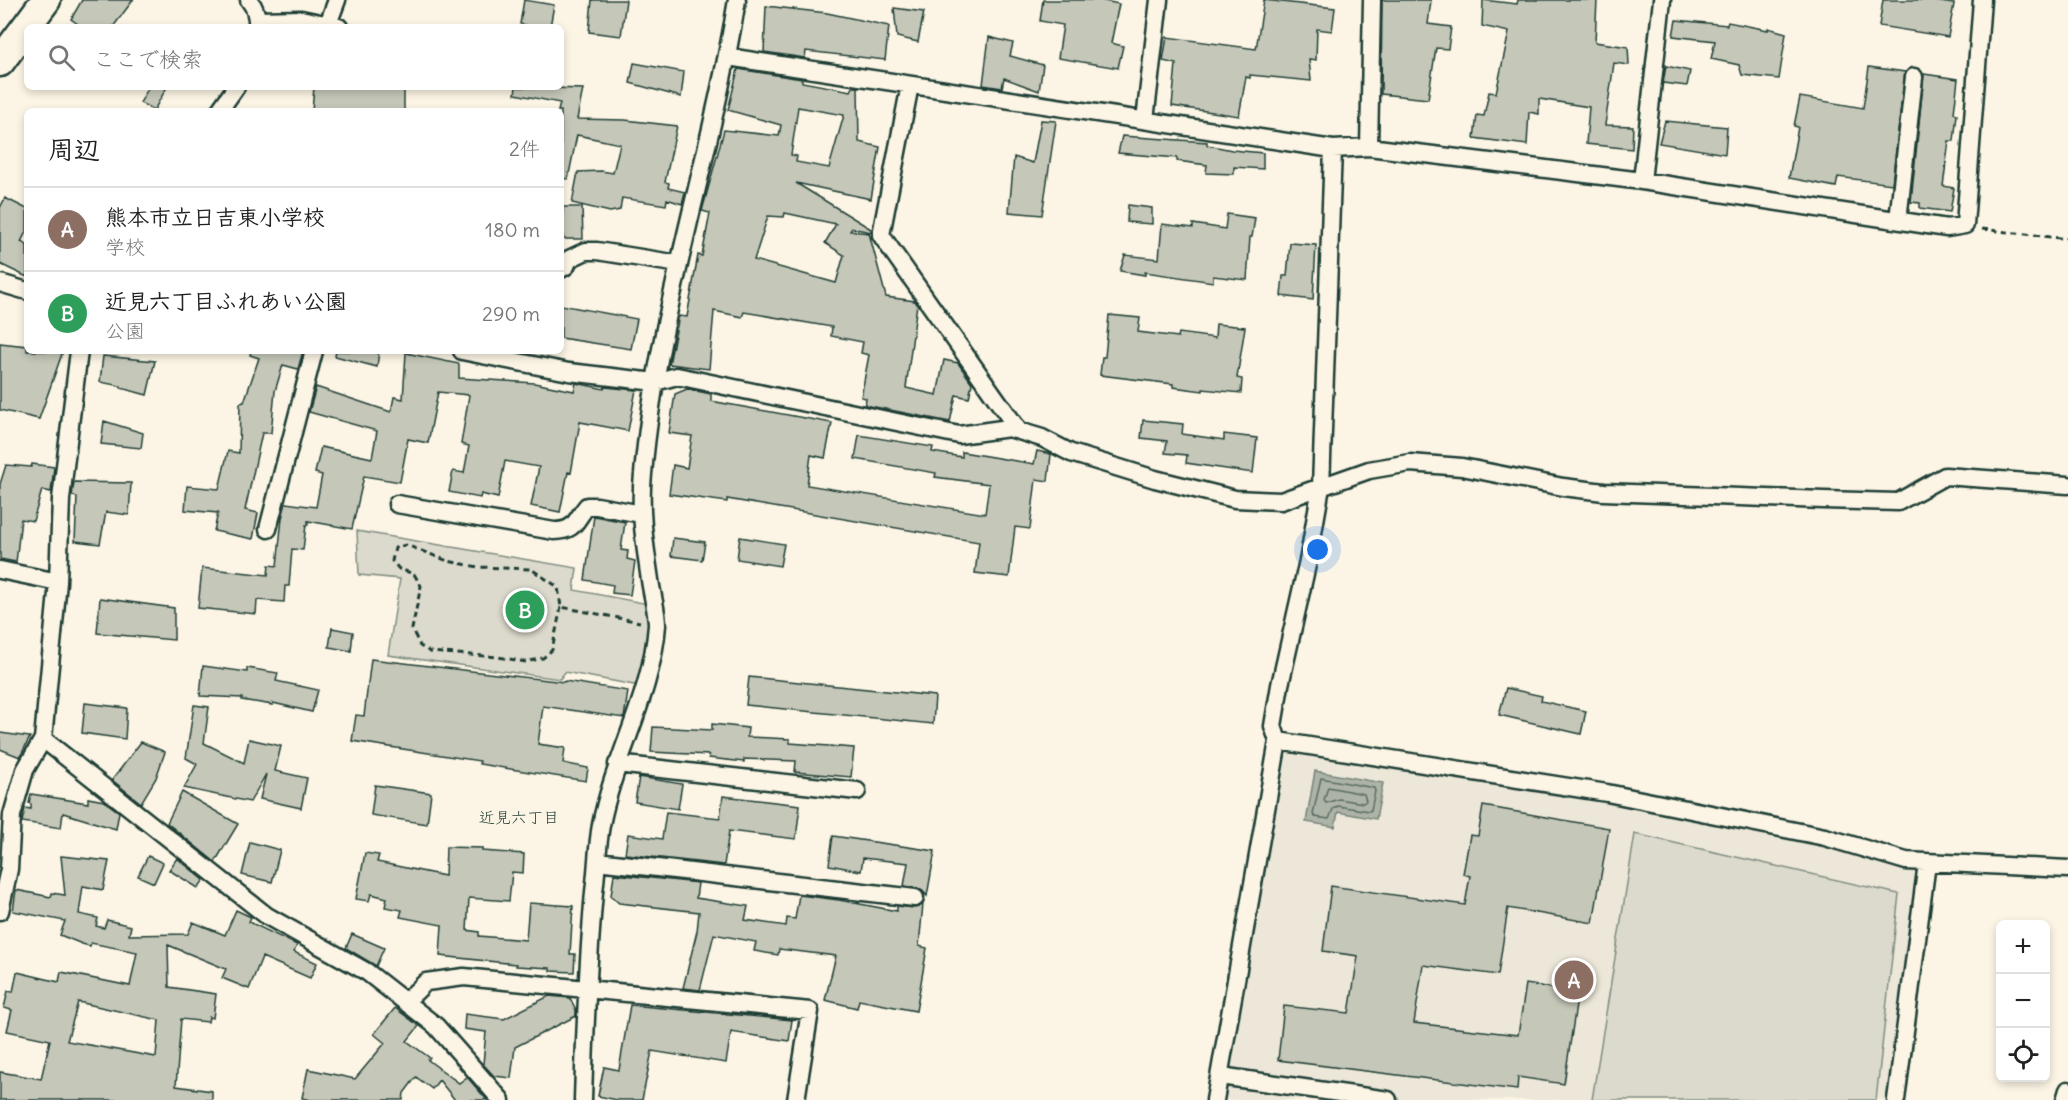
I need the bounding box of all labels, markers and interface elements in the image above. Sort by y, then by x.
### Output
search box [24,24,564,90]
icon: search [45,41,78,74]
text: ここで検索 [93,45,203,73]
text: 周辺 [48,133,100,166]
text: 2件 [509,136,540,161]
text: 熊本市立日吉東小学校 [105,203,325,231]
text: A [61,217,74,242]
text: 180 m [485,217,540,242]
text: 学校 [105,234,145,259]
text: 近見六丁目ふれあい公園 [105,287,347,315]
text: B [61,301,74,326]
text: 290 m [482,301,540,326]
text: 公園 [105,318,145,343]
your location [1303,535,1332,564]
pin: B [506,588,544,632]
district label: 近見六丁目 [479,807,559,827]
map controls [1996,920,2050,1082]
button: + [1996,920,2050,974]
pin: A [1554,958,1594,1002]
button: − [1996,974,2050,1028]
button: locate [1996,1028,2050,1082]

